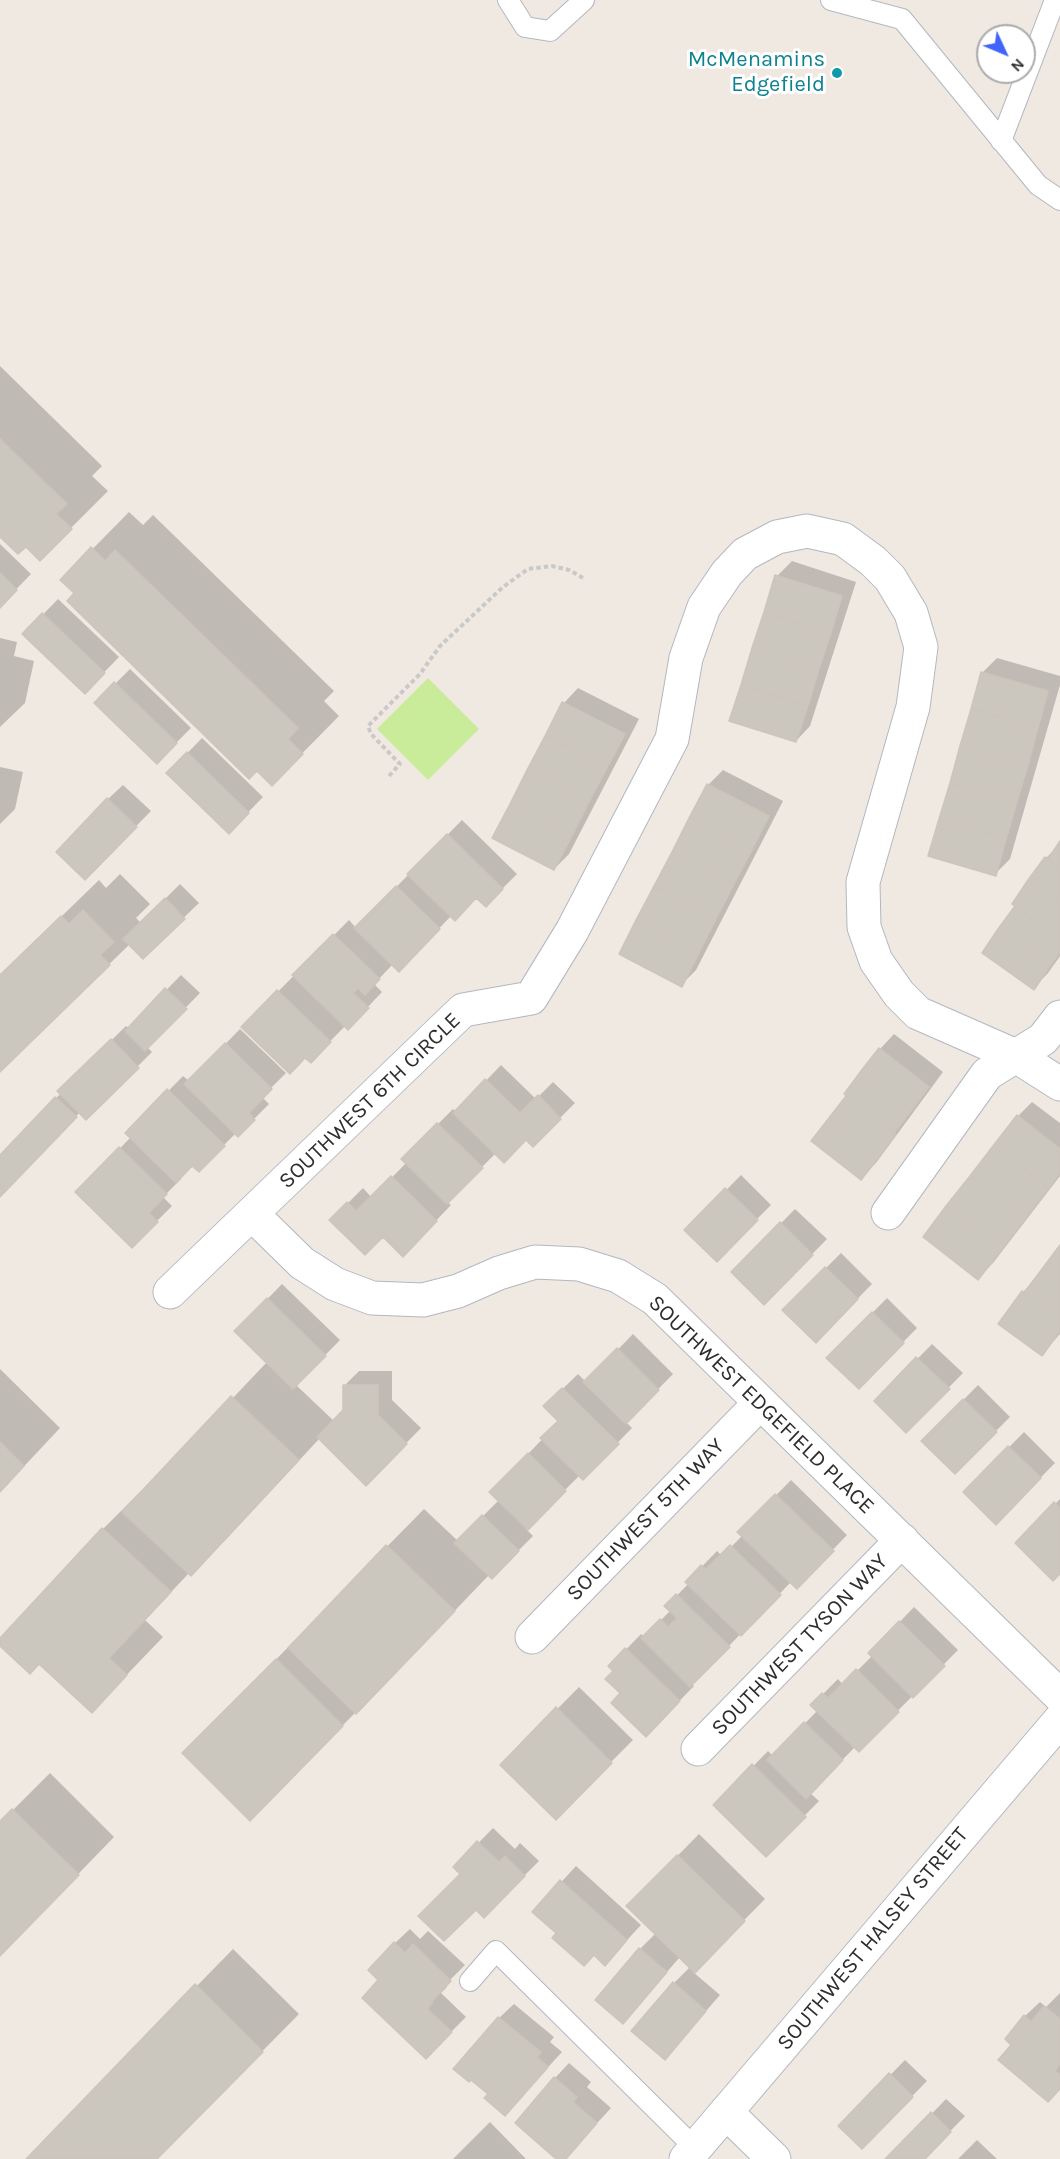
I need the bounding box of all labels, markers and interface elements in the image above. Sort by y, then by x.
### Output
north arrow [976,24,1036,84]
place label: McMenamins Edgefield [688,47,825,98]
text: N [1007,55,1029,76]
marker: McMenamins Edgefield [830,66,844,80]
street label: SOUTHWEST 6TH CIRCLE [274,1007,466,1195]
street label: SOUTHWEST EDGEFIELD PLACE [643,1290,879,1520]
street label: SOUTHWEST 5TH WAY [562,1433,730,1607]
street label: SOUTHWEST TYSON WAY [706,1549,894,1741]
street label: SOUTHWEST HALSEY STREET [772,1822,974,2056]

